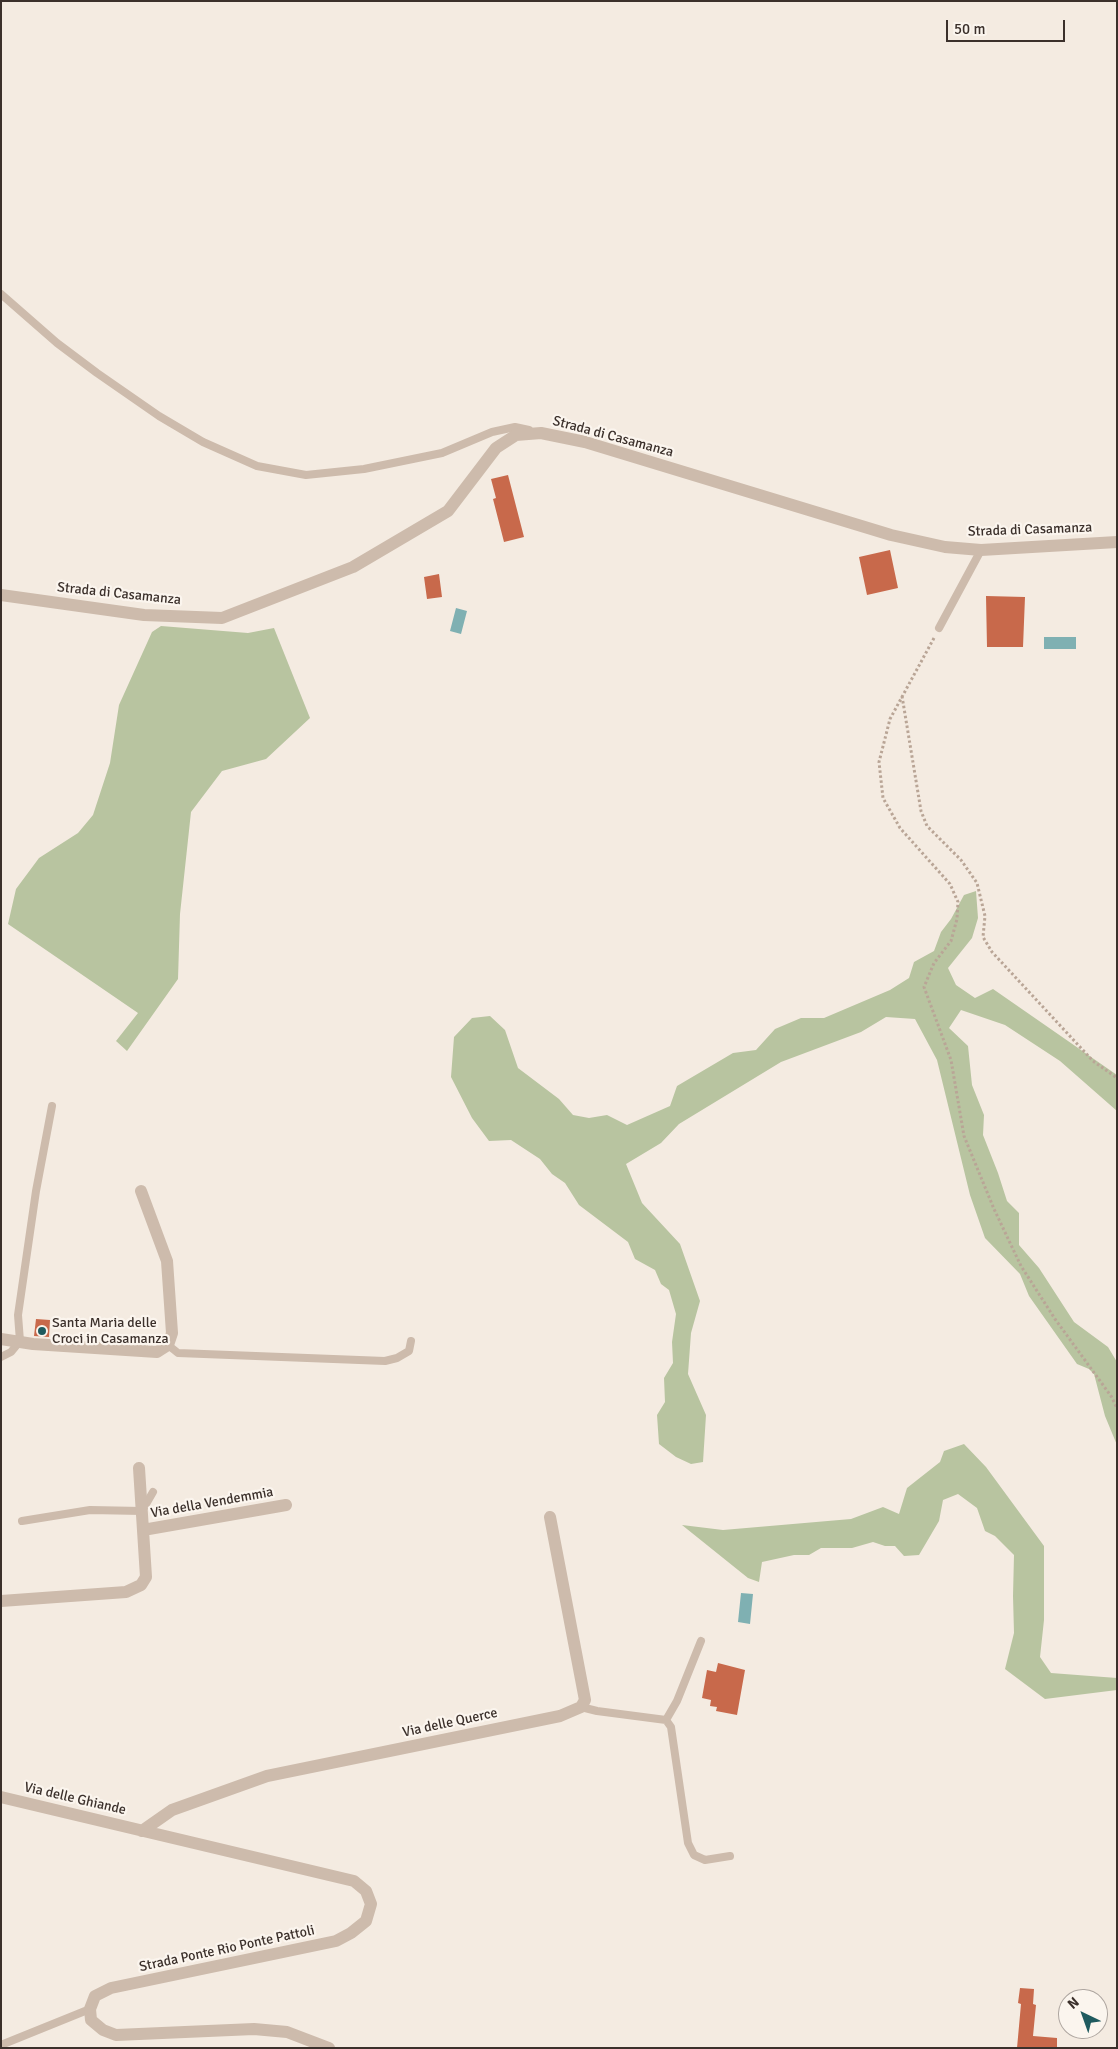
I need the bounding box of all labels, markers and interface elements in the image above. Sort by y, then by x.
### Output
scale bar [948,10,1067,42]
text: 50 m [954,20,985,38]
street label: Strada di Casamanza [551,413,675,461]
street label: Strada di Casamanza [967,519,1093,541]
street label: Strada di Casamanza [56,579,182,609]
place label: Santa Maria delle Croci in Casamanza [52,1315,169,1348]
marker: Santa Maria delle Croci in Casamanza [36,1325,48,1337]
street label: Via della Vendemmia [149,1484,275,1522]
street label: Via delle Querce [401,1705,499,1741]
street label: Via delle Ghiande [22,1779,128,1819]
street label: Strada Ponte Rio Ponte Pattoli [138,1922,316,1976]
north arrow [1058,1989,1108,2039]
text: N [1064,1994,1083,2013]

